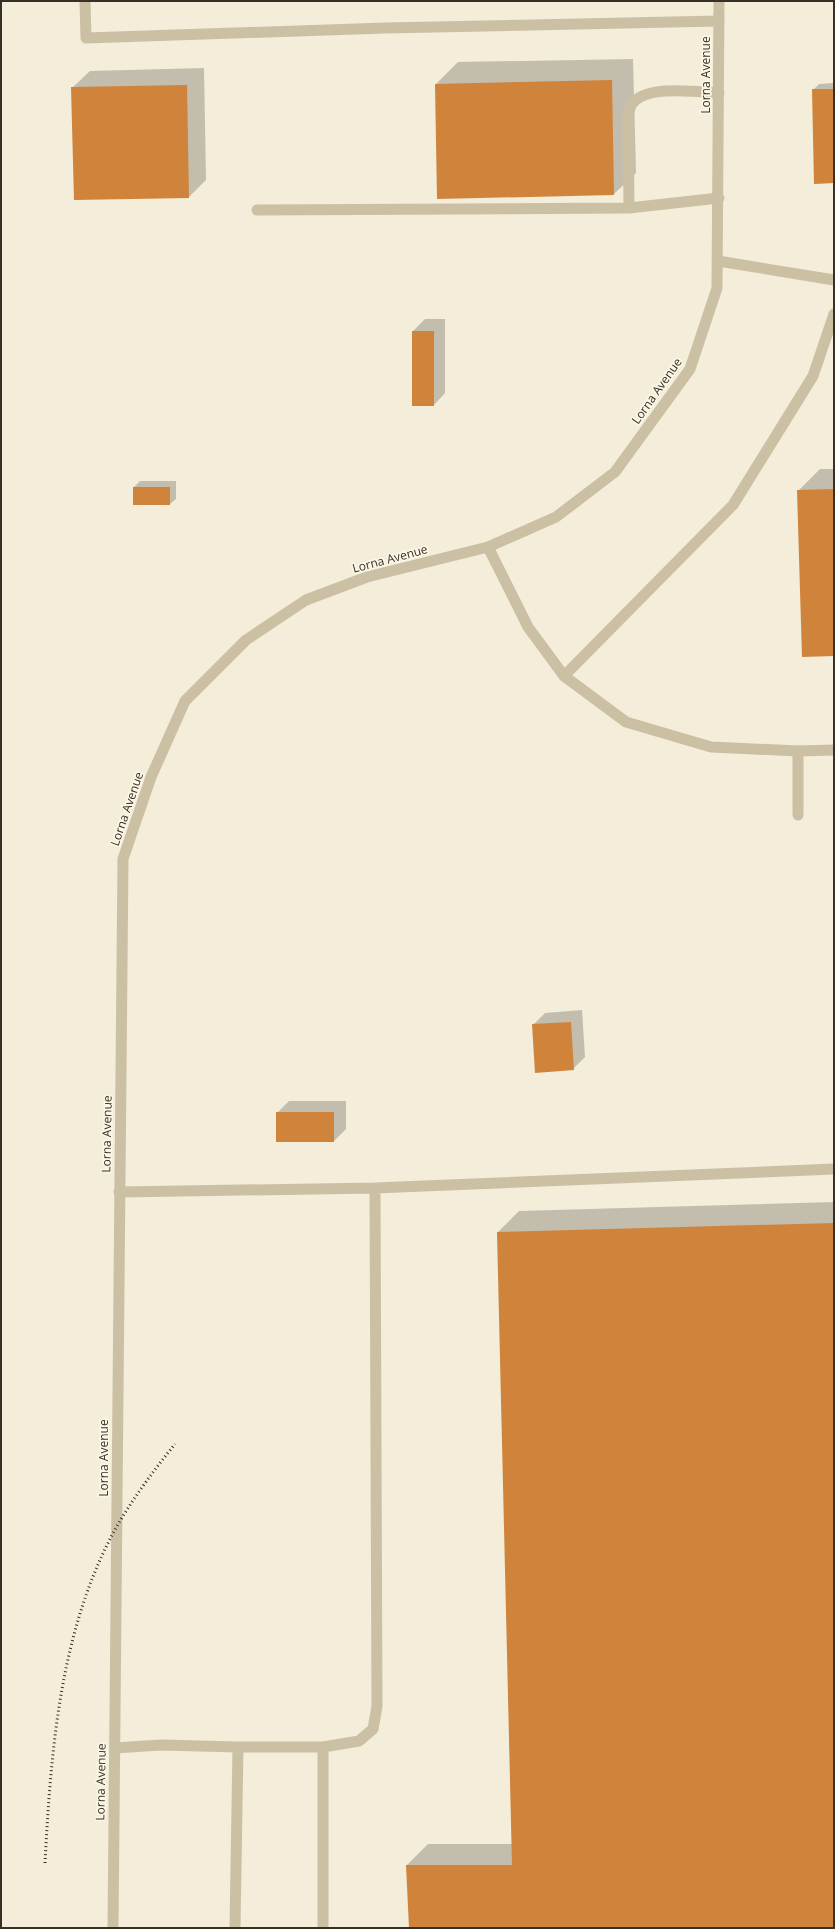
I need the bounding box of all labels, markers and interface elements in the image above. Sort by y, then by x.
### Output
street label: Lorna Avenue [697,36,714,114]
street label: Lorna Avenue [627,354,686,427]
street label: Lorna Avenue [350,540,430,577]
street label: Lorna Avenue [106,769,147,848]
street label: Lorna Avenue [97,1095,116,1173]
street label: Lorna Avenue [95,1419,112,1497]
street label: Lorna Avenue [91,1743,110,1821]

